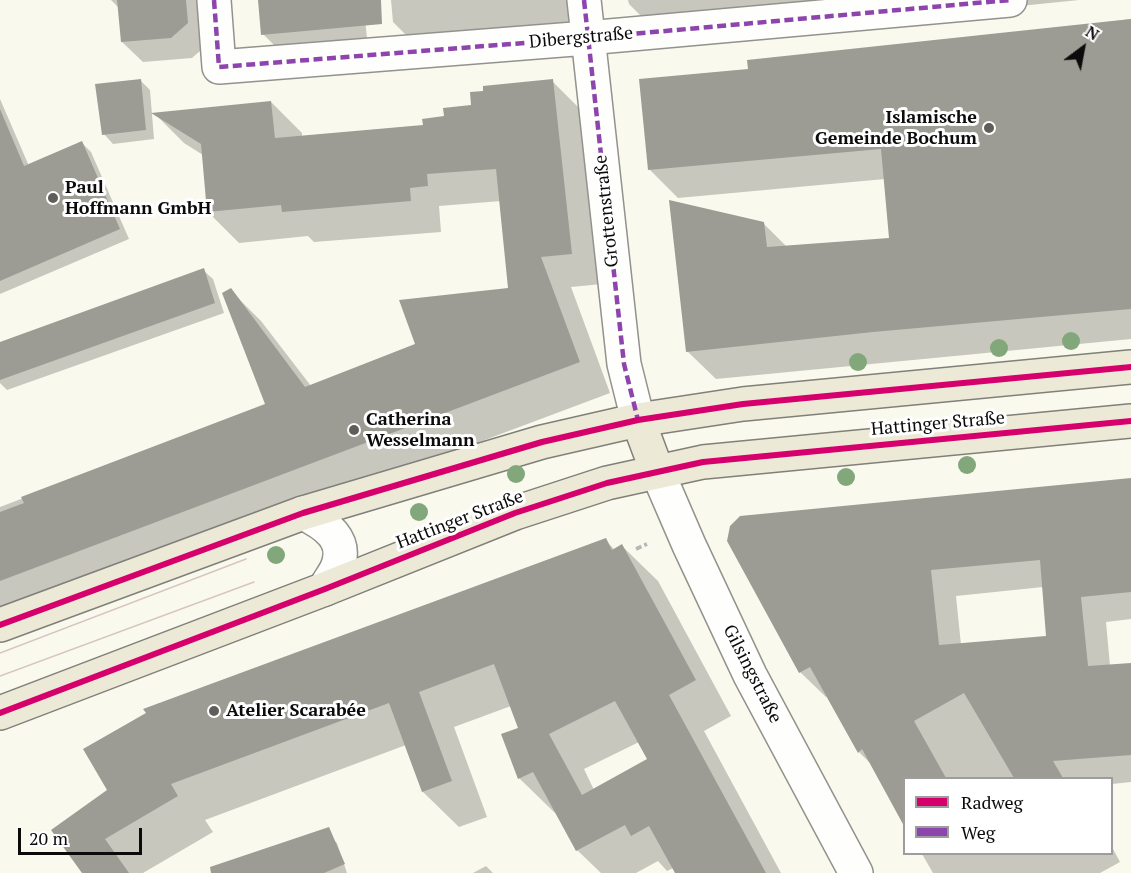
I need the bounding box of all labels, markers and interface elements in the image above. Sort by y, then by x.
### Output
north arrow [1053,18,1113,78]
text: N [1082,20,1104,45]
street label: Dibergstraße [528,23,634,53]
place label: Islamische Gemeinde Bochum [815,107,977,150]
marker: Islamische Gemeinde Bochum [982,121,996,135]
street label: Grottenstraße [590,154,624,268]
place label: Paul Hoffmann GmbH [65,177,211,219]
marker: Paul Hoffmann GmbH [46,191,60,205]
street label: Hattinger Straße [870,407,1006,441]
place label: Catherina Wesselmann [366,409,475,452]
marker: Catherina Wesselmann [347,423,361,437]
street label: Hattinger Straße [393,486,527,554]
street label: Gilsingstraße [718,621,786,727]
place label: Atelier Scarabée [226,700,366,722]
marker: Atelier Scarabée [207,704,221,718]
legend [903,777,1113,855]
text: Radweg [961,790,1023,814]
scale bar [21,816,146,854]
text: Weg [961,820,995,844]
text: 20 m [29,826,68,850]

